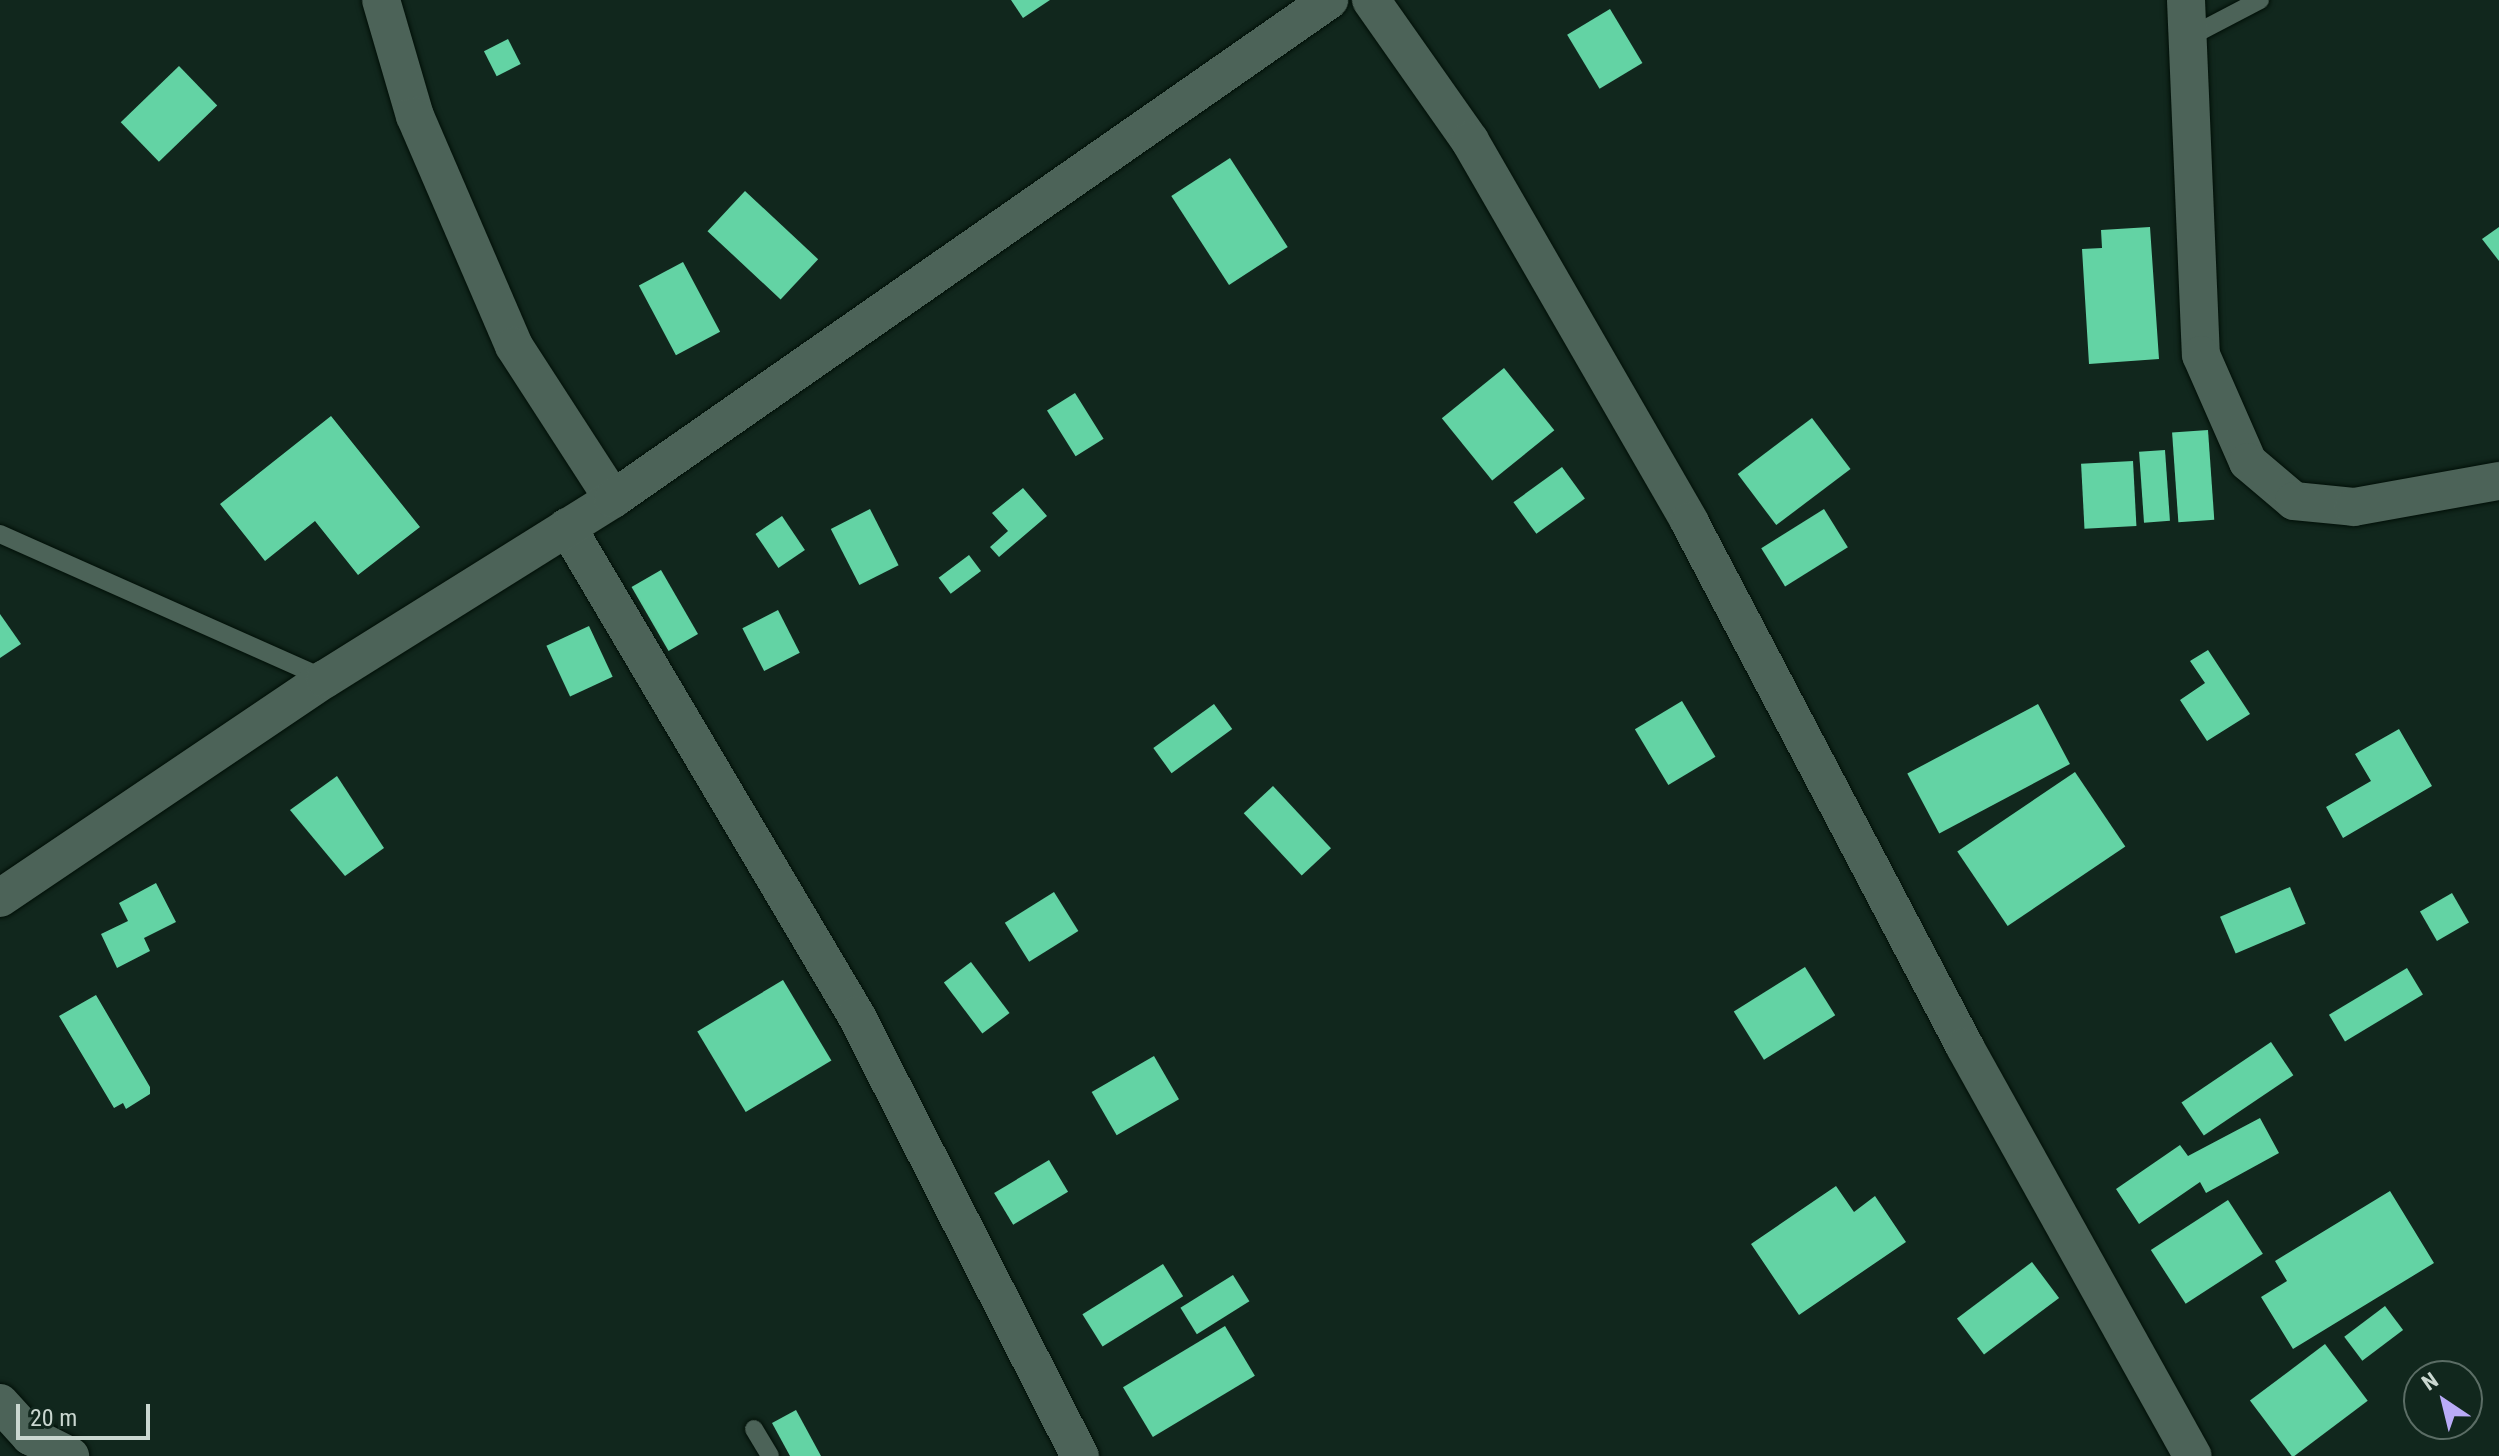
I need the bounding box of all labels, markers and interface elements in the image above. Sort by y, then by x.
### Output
north arrow [2403,1360,2483,1440]
text: N [2417,1367,2443,1396]
scale bar [20,1388,154,1438]
text: 20 m [30,1404,77,1432]

